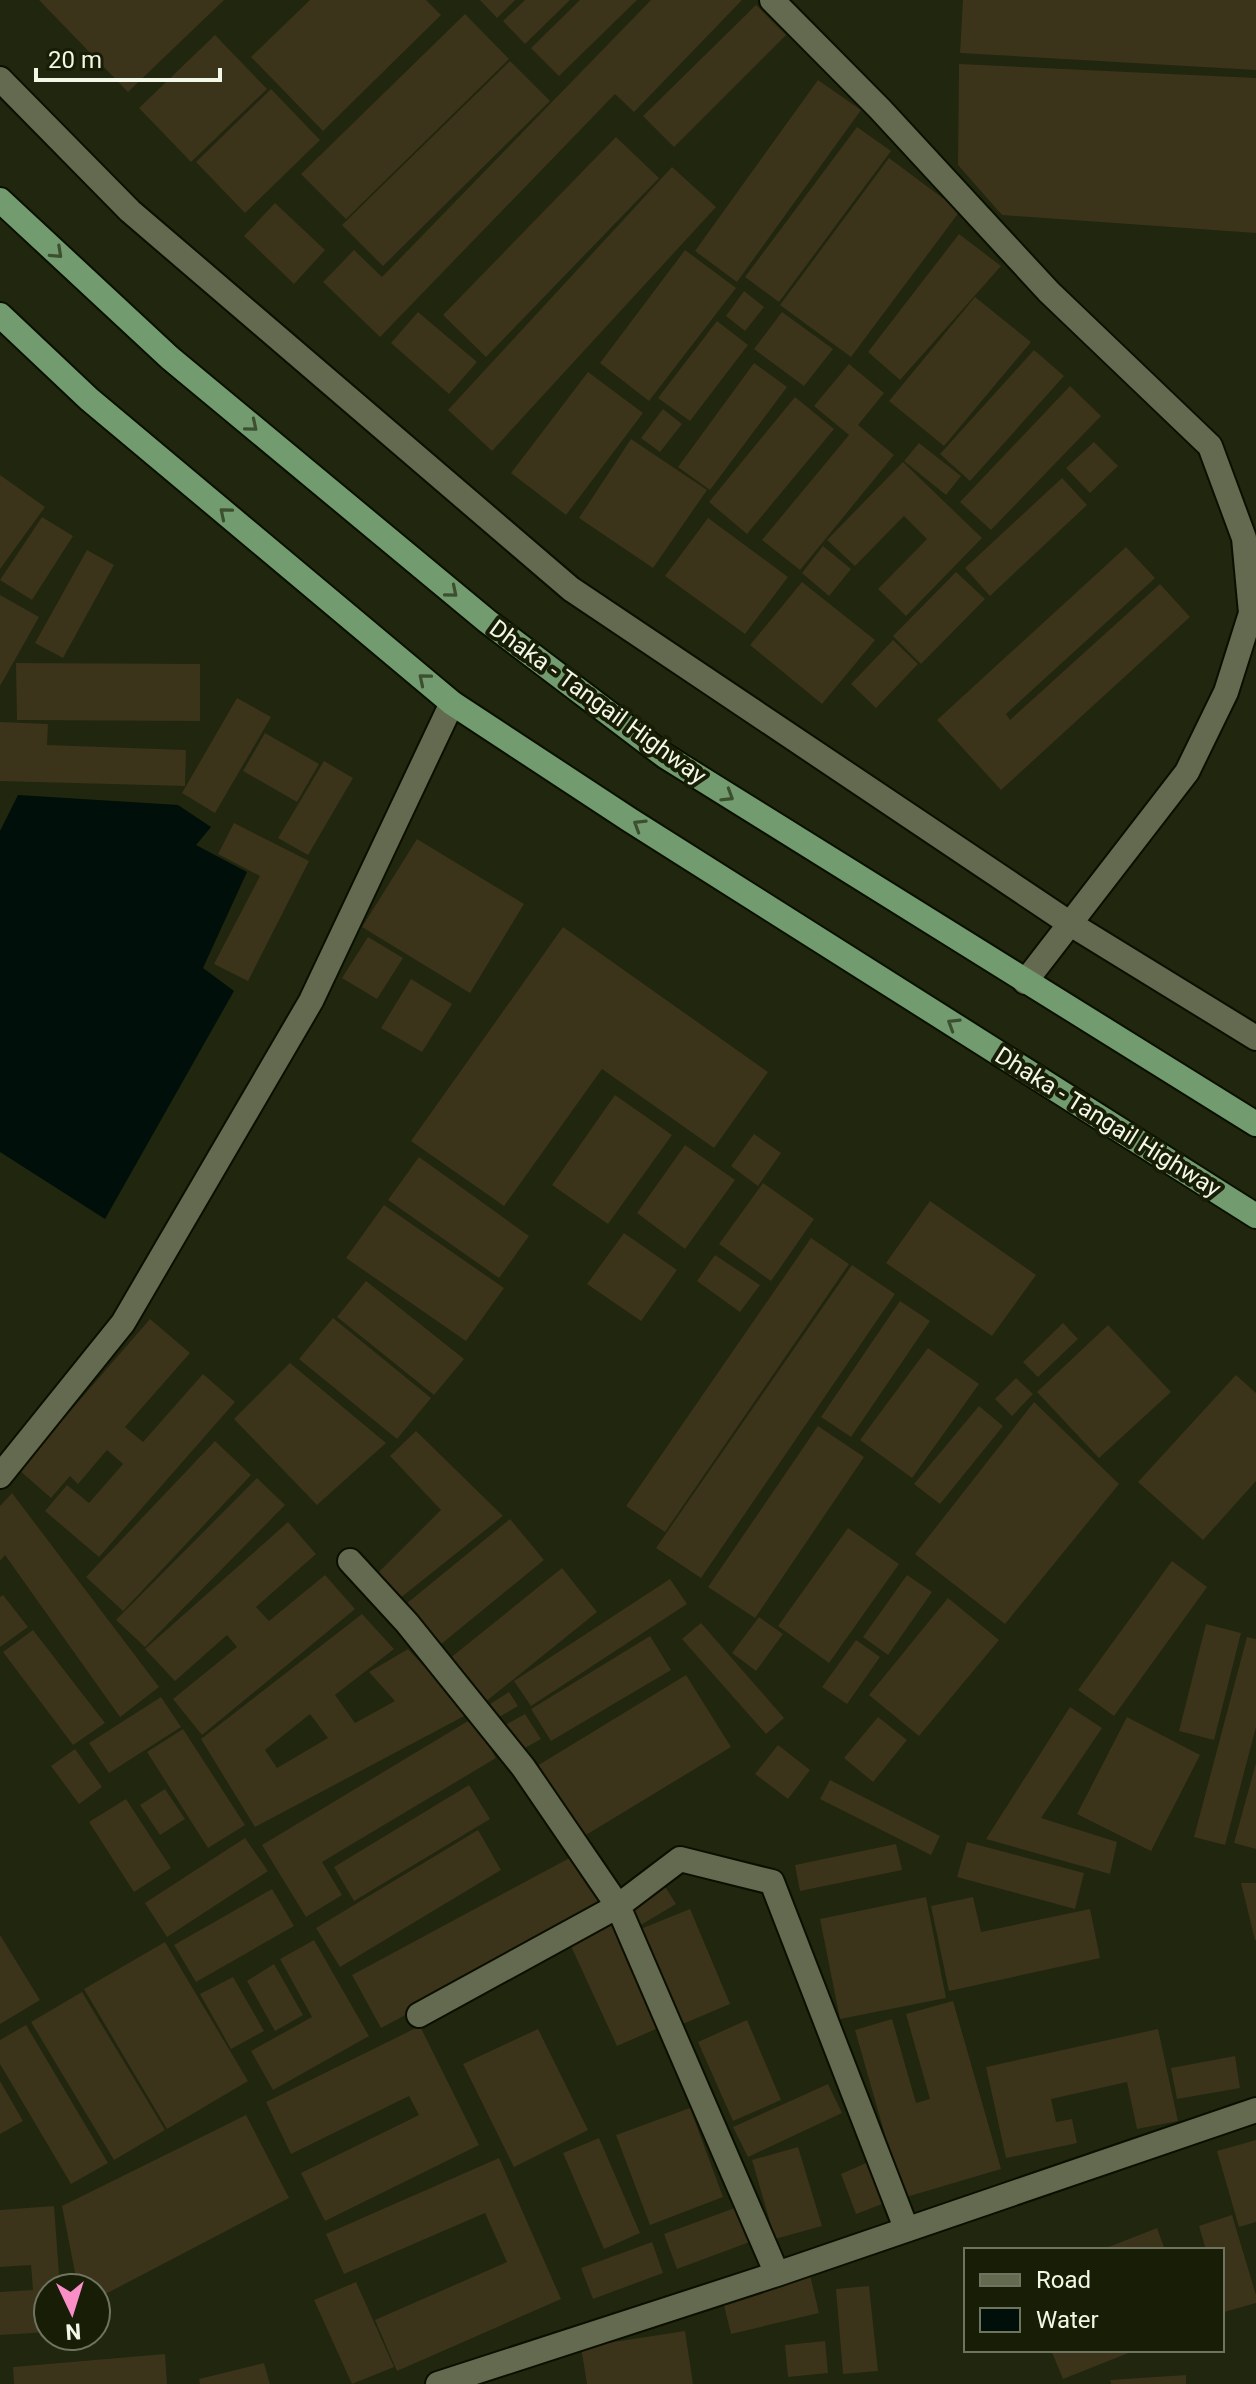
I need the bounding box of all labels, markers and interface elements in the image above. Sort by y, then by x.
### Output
scale bar [36,32,220,82]
text: 20 m [48,46,102,74]
one-way arrow [48,244,62,259]
one-way arrow [242,416,257,431]
one-way arrow [220,508,234,523]
one-way arrow [443,582,457,597]
street label: Dhaka - Tangail Highway [484,614,712,790]
one-way arrow [419,674,434,689]
one-way arrow [719,786,734,801]
one-way arrow [633,820,648,835]
one-way arrow [948,1019,962,1034]
street label: Dhaka - Tangail Highway [990,1041,1227,1203]
legend [964,2248,1224,2352]
text: Road [1036,2266,1091,2294]
north arrow [32,2272,112,2352]
text: Water [1036,2306,1099,2334]
text: N [65,2318,82,2344]

